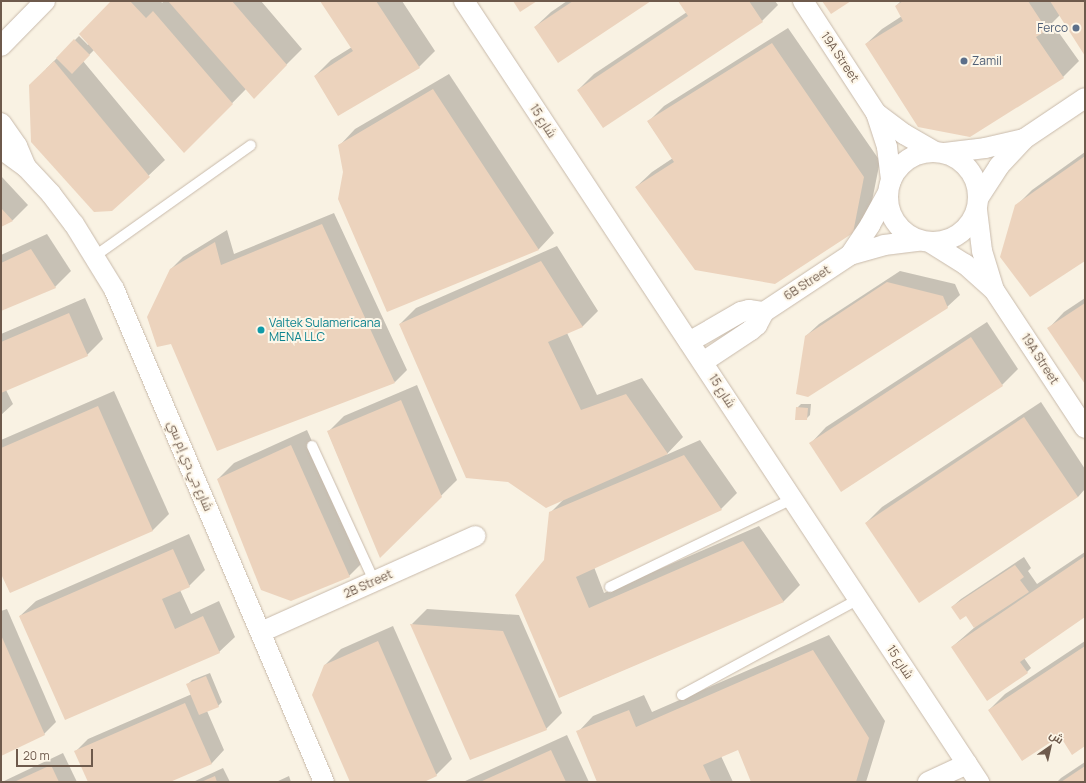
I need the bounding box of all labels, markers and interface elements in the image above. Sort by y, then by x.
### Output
place label: Ferco [1037,21,1068,35]
marker: Ferco [1071,23,1081,33]
street label: 19A Street [818,29,862,85]
place label: Zamil [972,54,1002,68]
marker: Zamil [959,56,969,66]
street label: شارع 15 [527,101,559,141]
street label: 6B Street [781,263,833,303]
place label: Valtek Sulamericana MENA LLC [269,316,380,344]
marker: Valtek Sulamericana MENA LLC [256,325,266,335]
street label: 19A Street [1018,331,1062,387]
street label: شارع 15 [706,371,738,411]
street label: شارع جي دي إم سي [164,419,216,513]
street label: 2B Street [341,567,395,601]
street label: شارع 15 [884,642,916,682]
text: ش [1047,726,1067,747]
north arrow [1030,727,1070,767]
scale bar [18,741,95,767]
text: 20 m [23,747,50,764]

